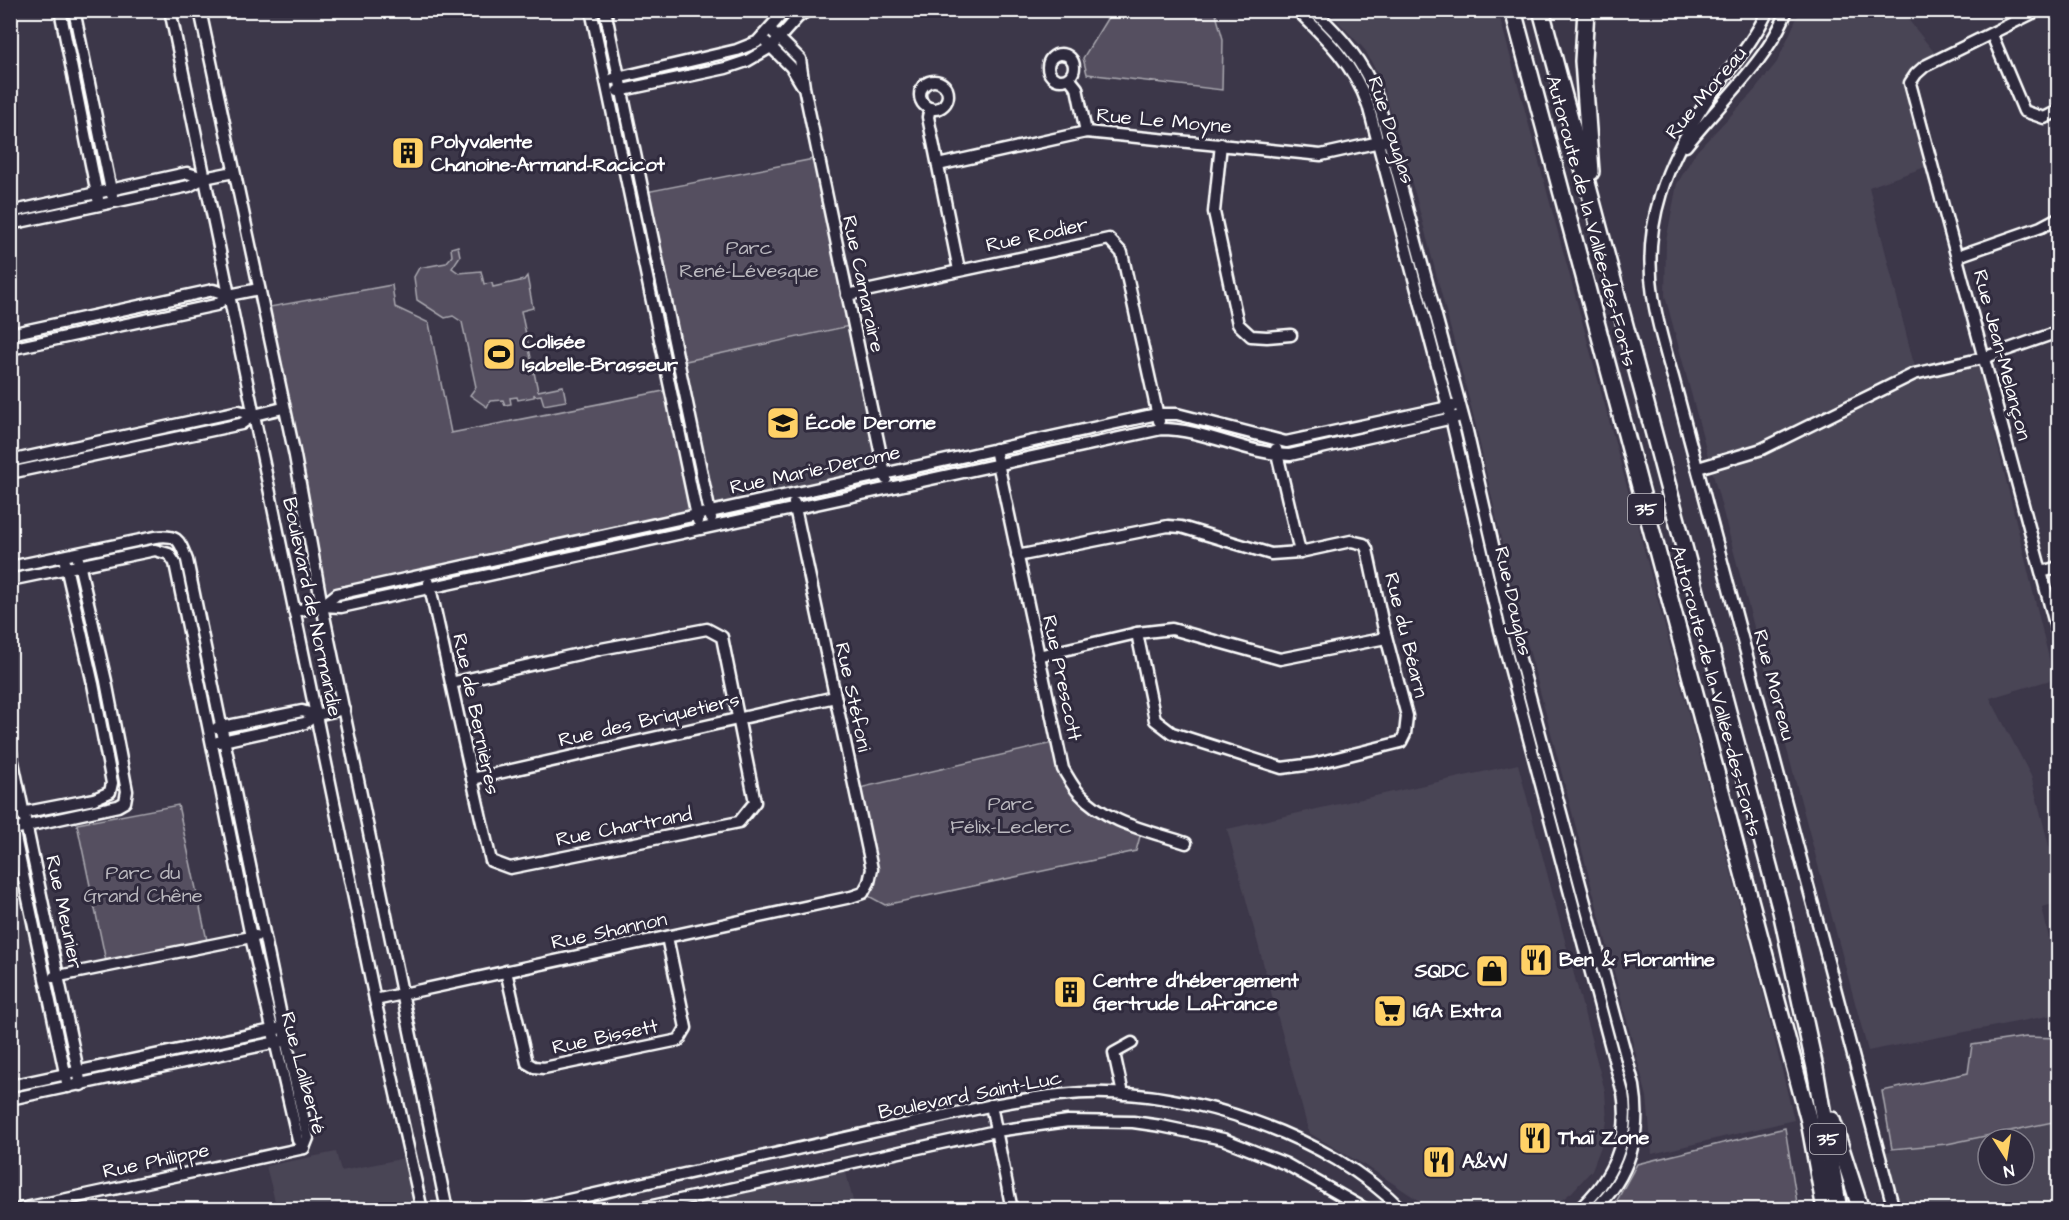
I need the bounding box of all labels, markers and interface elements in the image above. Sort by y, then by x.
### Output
street label: Rue Moreau [1659,41,1753,145]
street label: Autoroute de la Vallée-des-Forts [1539,72,1643,370]
street label: Rue Douglas [1360,73,1422,188]
street label: Rue Le Moyne [1095,101,1233,142]
place label: Polyvalente Chanoine-Armand-Racicot [431,128,666,179]
building icon: Polyvalente Chanoine-Armand-Racicot [390,135,426,171]
street label: Rue Rodier [983,211,1091,259]
street label: Rue Camaraire [835,213,891,355]
park label: Parc René-Lévesque [679,234,819,285]
street label: Rue Jean-Melançon [1966,267,2038,443]
place label: Colisée Isabelle-Brasseur [522,328,679,379]
sports icon: Colisée Isabelle-Brasseur [481,336,517,372]
school or university icon: École Derome [765,405,801,441]
place label: École Derome [806,409,936,437]
street label: Rue Marie-Derome [727,438,903,502]
road number: 35 [1628,494,1664,524]
street label: Boulevard de Normandie [275,495,349,719]
street label: Autoroute de la Vallée-des-Forts [1664,542,1768,840]
street label: Rue Douglas [1486,544,1539,659]
street label: Rue du Béarn [1377,570,1435,700]
street label: Rue Prescott [1035,613,1089,743]
street label: Rue Moreau [1746,627,1802,743]
street label: Rue de Bernières [445,631,507,797]
street label: Rue Stéfoni [828,640,878,754]
street label: Rue des Briquetiers [556,686,742,754]
park label: Parc Félix-Leclerc [950,790,1072,841]
street label: Rue Chartrand [554,800,694,854]
street label: Rue Meunier [38,853,90,971]
park label: Parc du Grand Chêne [83,859,203,910]
street label: Rue Shannon [549,905,669,957]
restaurant icon: Ben & Florantine [1518,942,1554,978]
place label: Ben & Florantine [1559,946,1715,974]
shop icon: SQDC [1474,953,1510,989]
place label: SQDC [1414,957,1470,985]
place label: Centre d'hébergement Gertrude Lafrance [1093,967,1300,1018]
building icon: Centre d'hébergement Gertrude Lafrance [1052,974,1088,1010]
supermarket icon: IGA Extra [1372,993,1408,1029]
place label: IGA Extra [1413,997,1502,1025]
street label: Rue Laliberté [273,1009,333,1137]
street label: Rue Bissett [549,1012,661,1062]
street label: Boulevard Saint-Luc [876,1063,1065,1127]
restaurant icon: Thaï Zone [1517,1120,1553,1156]
place label: Thaï Zone [1557,1124,1650,1152]
road number: 35 [1810,1124,1846,1154]
north arrow [1976,1127,2036,1187]
street label: Rue Philippe [100,1136,212,1186]
restaurant icon: A&W [1421,1144,1457,1180]
place label: A&W [1462,1148,1507,1176]
text: N [2002,1159,2016,1182]

